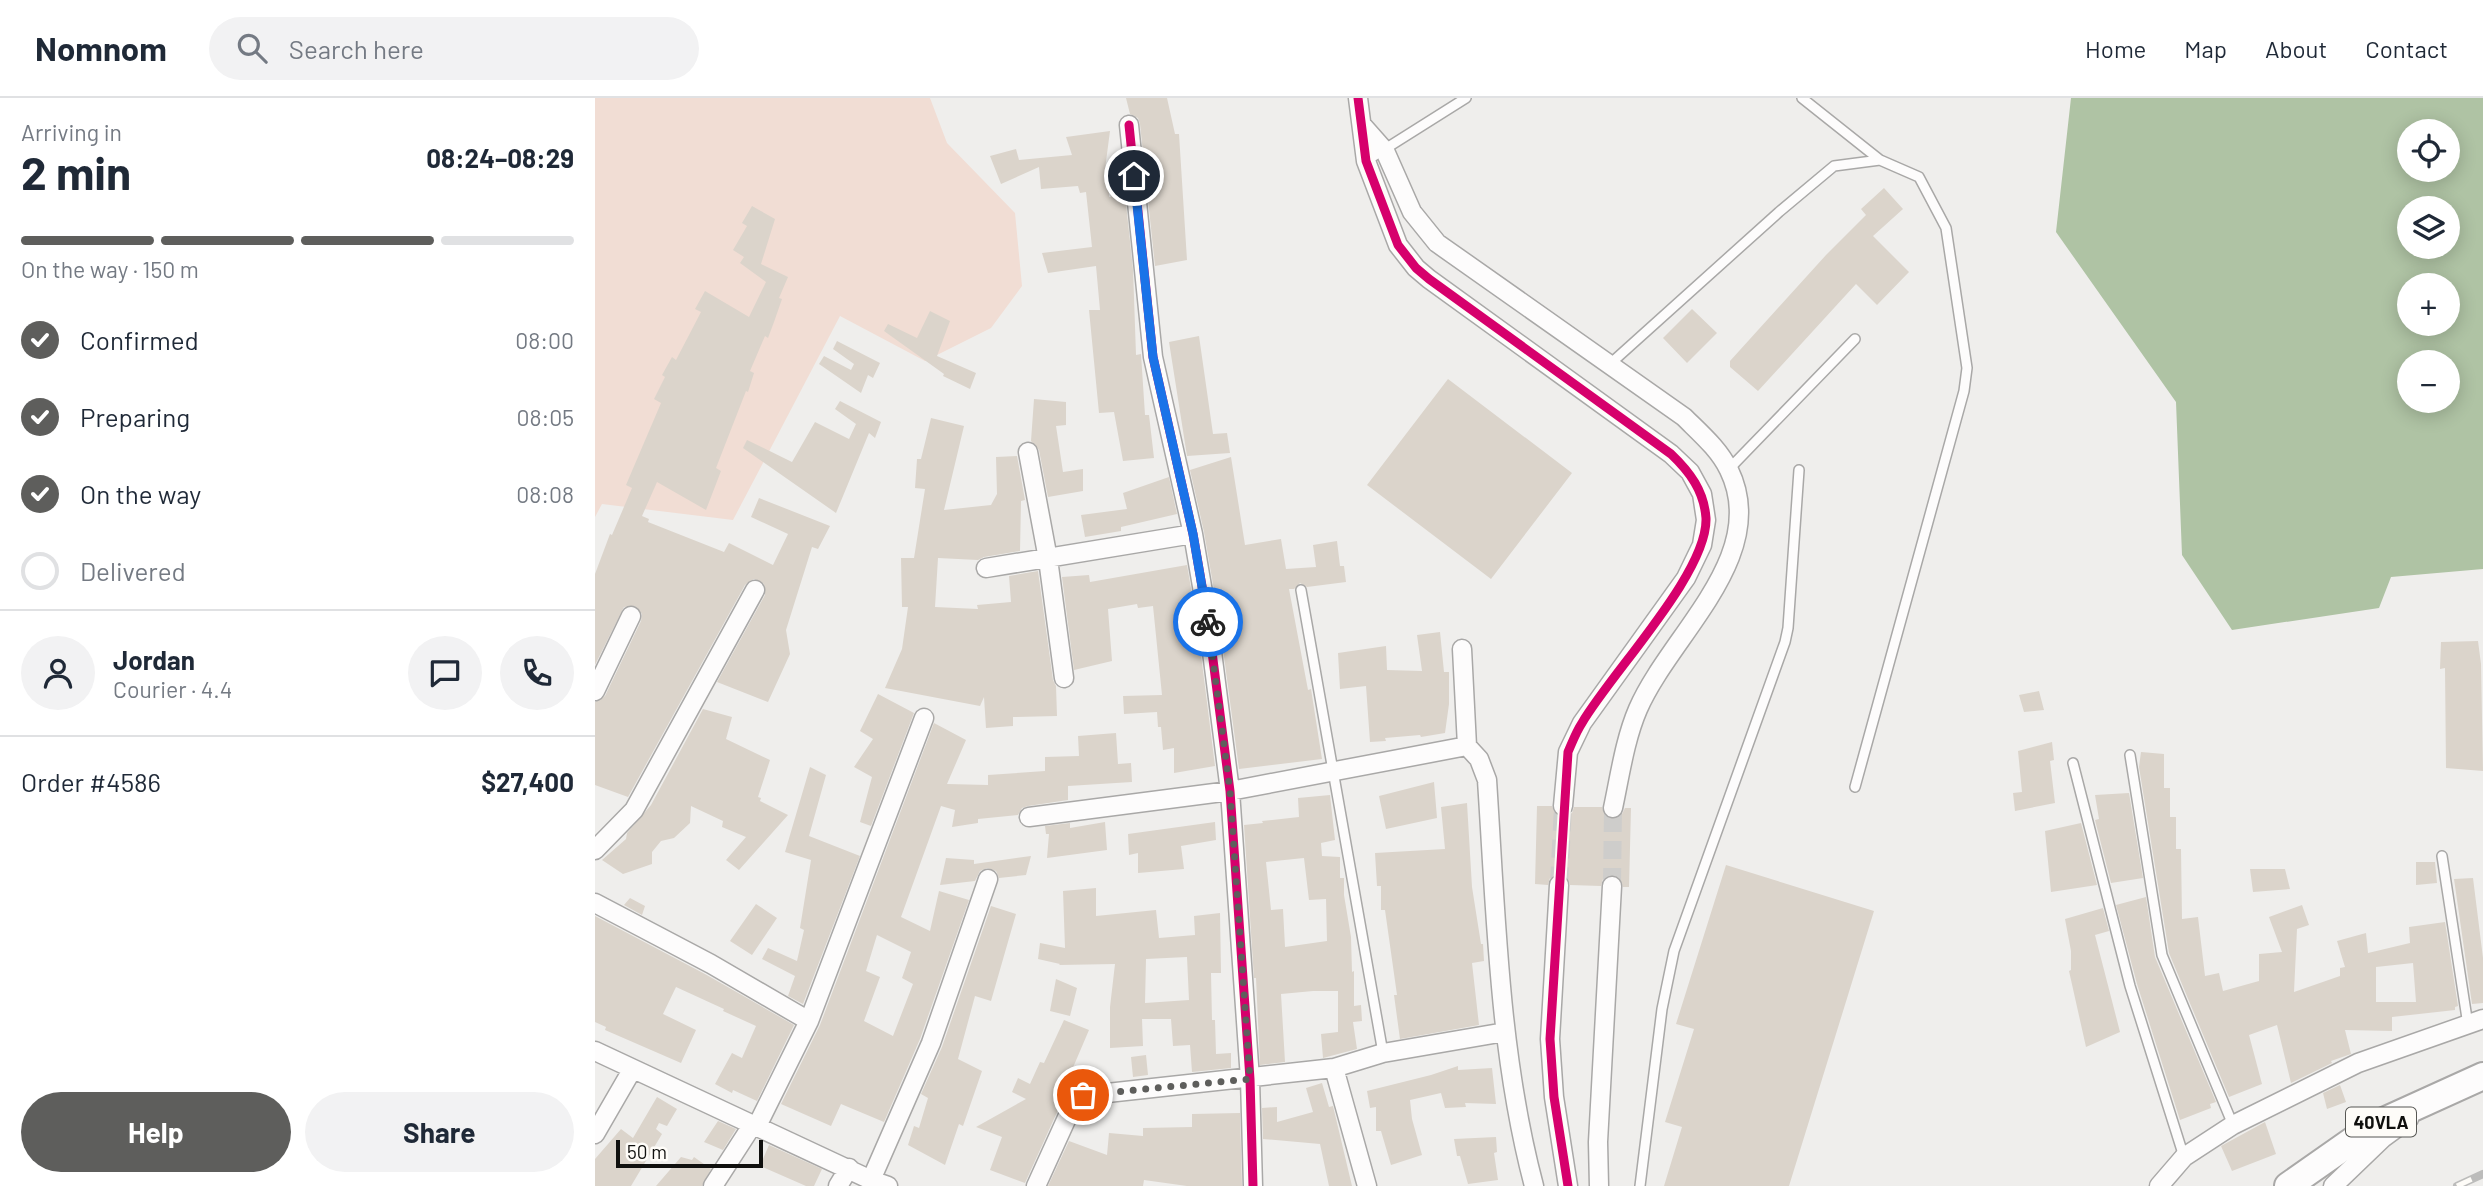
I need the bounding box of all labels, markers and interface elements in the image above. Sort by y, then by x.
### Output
search box [209,17,699,80]
text: Nomnom [35,28,167,68]
icon: search [233,29,271,67]
text: Search here [289,33,424,64]
text: Home [2085,34,2146,63]
text: Map [2184,34,2227,63]
text: About [2265,34,2327,63]
text: Contact [2365,34,2448,63]
text: Arriving in [21,118,122,146]
map controls [2397,119,2460,413]
button: locate [2397,119,2460,182]
text: 08:24–08:29 [426,142,574,173]
text: 2 min [21,144,131,199]
pin [1104,146,1164,206]
icon: home [1115,157,1153,195]
button: layers [2397,196,2460,259]
text: On the way · 150 m [21,255,199,283]
button: + [2397,273,2460,336]
icon: check [21,321,59,359]
text: Confirmed [80,324,199,355]
text: 08:00 [515,326,574,354]
button: − [2397,350,2460,413]
icon: check [21,398,59,436]
text: Preparing [80,401,190,432]
text: 08:05 [516,403,574,431]
icon: check [21,475,59,513]
text: On the way [80,478,201,509]
text: 08:08 [516,480,574,508]
text: Delivered [80,555,186,586]
courier [1173,587,1243,657]
icon: bike [1189,603,1227,641]
button: person [21,636,95,710]
button: chat [408,636,482,710]
button: phone [500,636,574,710]
text: Jordan [113,644,195,675]
text: Courier · 4.4 [113,675,232,703]
text: Order #4586 [21,766,161,797]
text: $27,400 [481,766,574,797]
pin [1053,1065,1113,1125]
icon: bag [1064,1076,1102,1114]
button: Help [21,1092,291,1172]
button: Share [305,1092,574,1172]
road number: 40VLA [2346,1107,2416,1136]
scale bar [616,1137,763,1169]
text: 50 m [627,1140,667,1163]

